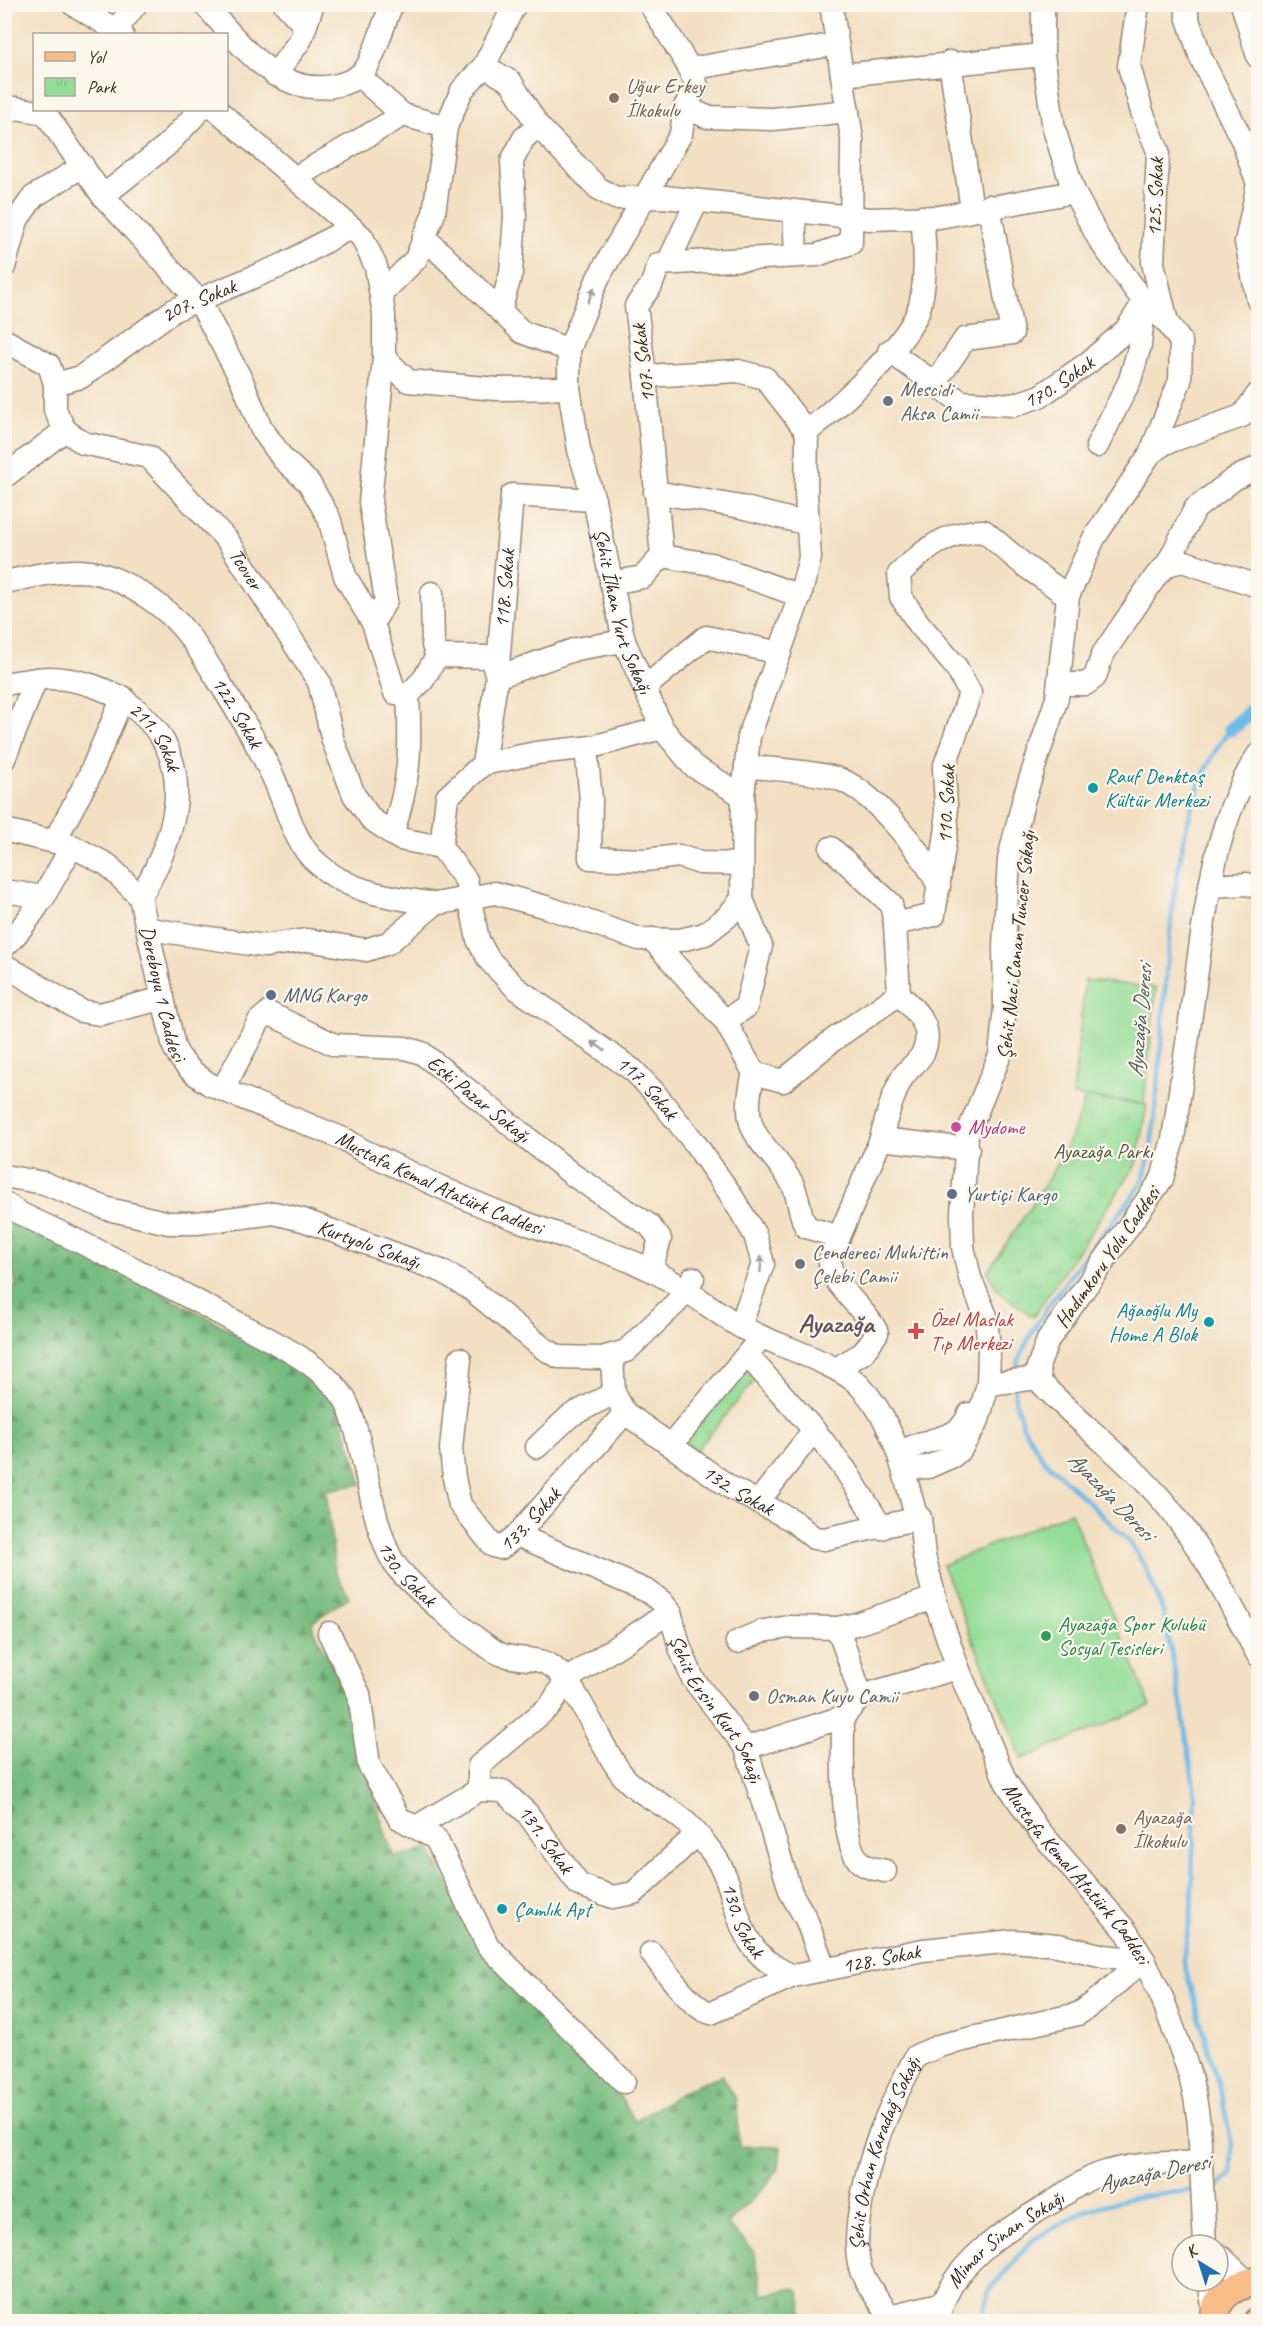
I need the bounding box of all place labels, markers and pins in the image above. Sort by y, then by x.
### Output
place label: Uğur Erkey İlkokulu [626,73,706,123]
marker: Uğur Erkey İlkokulu [607,91,621,105]
place label: Mescidi Aksa Camii [900,376,981,426]
marker: Mescidi Aksa Camii [881,394,895,408]
place label: Rauf Denktaş Kültür Merkezi [1105,763,1212,813]
marker: Rauf Denktaş Kültür Merkezi [1086,781,1100,795]
place label: MNG Kargo [283,982,369,1008]
marker: MNG Kargo [264,988,278,1002]
place label: Mydome [968,1114,1025,1140]
marker: Mydome [949,1120,963,1134]
place label: Yurtiçi Kargo [964,1181,1058,1207]
marker: Yurtiçi Kargo [945,1187,959,1201]
place label: Cendereci Muhittin Çelebi Camii [812,1239,948,1289]
marker: Cendereci Muhittin Çelebi Camii [793,1257,807,1271]
place label: Ağaoğlu My Home A Blok [1109,1297,1199,1347]
place label: Özel Maslak Tıp Merkezi [930,1306,1014,1356]
marker: Ağaoğlu My Home A Blok [1202,1315,1216,1329]
marker: Özel Maslak Tıp Merkezi [907,1322,925,1340]
place label: Ayazağa Spor Kulubü Sosyal Tesisleri [1058,1611,1207,1661]
marker: Ayazağa Spor Kulubü Sosyal Tesisleri [1039,1629,1053,1643]
place label: Osman Kuyu Camii [766,1683,901,1709]
marker: Osman Kuyu Camii [747,1689,761,1703]
place label: Ayazağa İlkokulu [1133,1804,1193,1854]
marker: Ayazağa İlkokulu [1114,1822,1128,1836]
place label: Çamlık Apt [514,1896,594,1922]
marker: Çamlık Apt [495,1902,509,1916]

